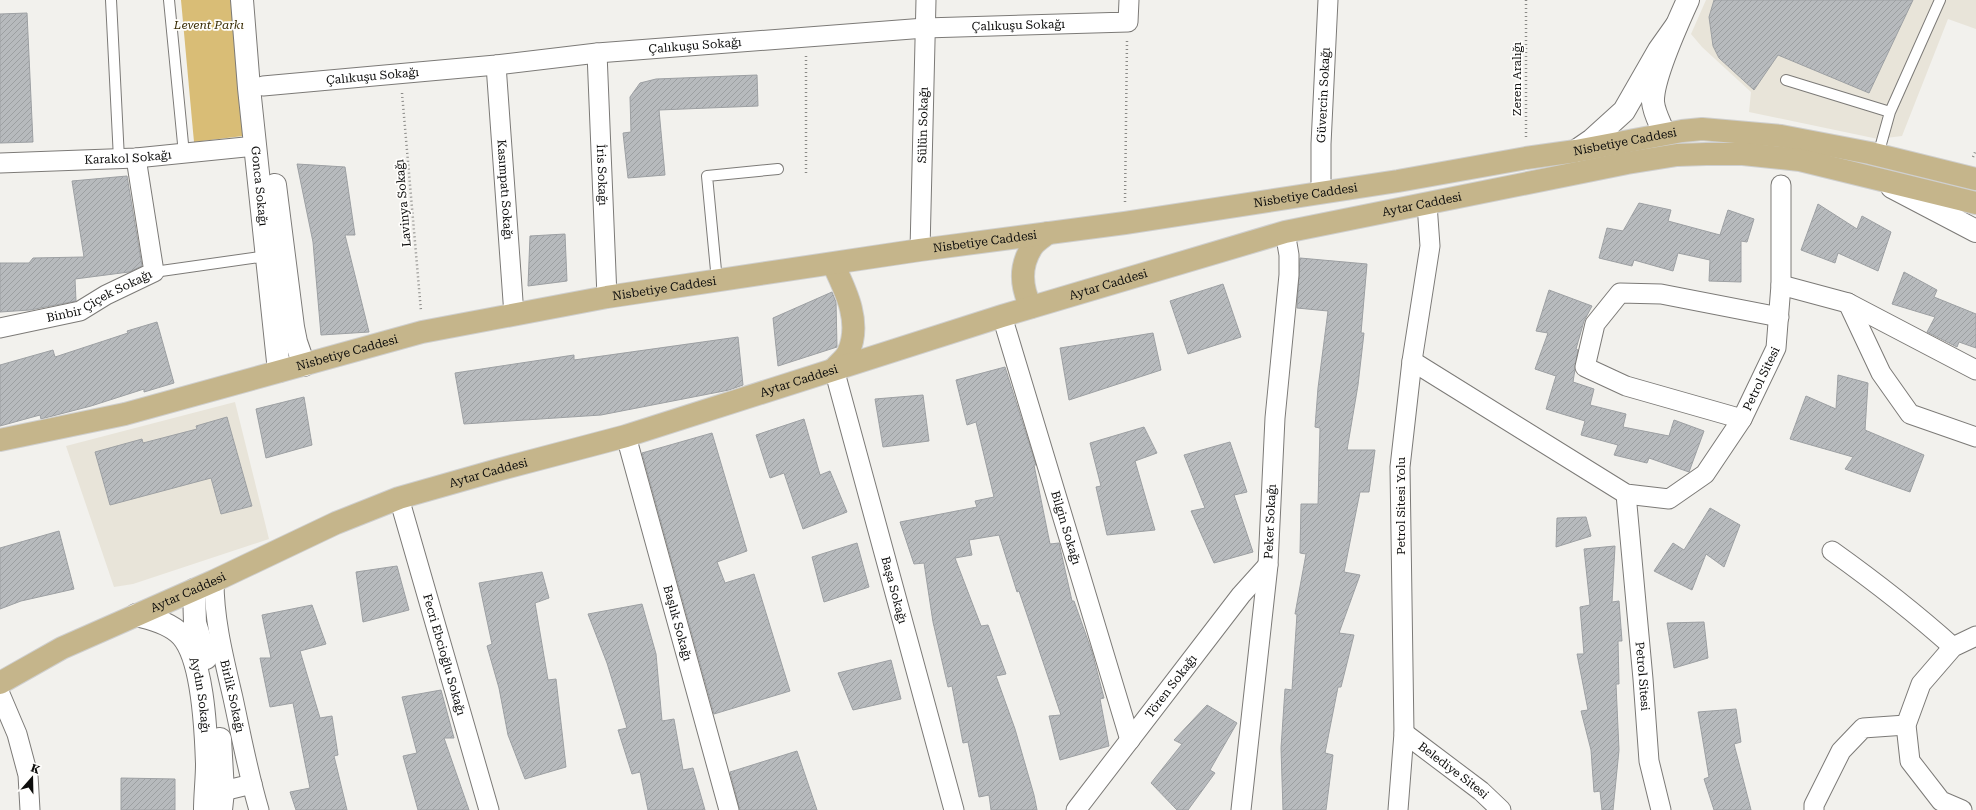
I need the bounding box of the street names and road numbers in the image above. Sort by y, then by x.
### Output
street label: Çalıkuşu Sokağı [972,17,1065,34]
street label: Çalıkuşu Sokağı [648,35,742,56]
street label: Zeren Aralığı [1510,42,1524,116]
street label: Güvercin Sokağı [1314,47,1333,143]
street label: Çalıkuşu Sokağı [325,65,420,87]
street label: Sülün Sokağı [915,87,931,163]
street label: Nisbetiye Caddesi [1572,125,1678,158]
street label: Kasımpatı Sokağı [494,139,516,240]
street label: İris Sokağı [594,144,610,206]
street label: Gonca Sokağı [248,145,271,227]
street label: Karakol Sokağı [84,147,172,167]
street label: Lavinya Sokağı [392,158,414,247]
street label: Nisbetiye Caddesi [1253,180,1359,210]
street label: Aytar Caddesi [1381,189,1463,219]
street label: Nisbetiye Caddesi [932,228,1038,255]
street label: Aytar Caddesi [1067,266,1149,303]
street label: Binbir Çiçek Sokağı [45,267,154,325]
street label: Nisbetiye Caddesi [611,274,717,303]
street label: Nisbetiye Caddesi [295,332,400,373]
street label: Petrol Sitesi [1740,344,1783,413]
street label: Aytar Caddesi [758,362,840,400]
street label: Aytar Caddesi [447,455,529,490]
street label: Petrol Sitesi Yolu [1394,456,1408,555]
street label: Peker Sokağı [1261,483,1279,559]
street label: Bilgin Sokağı [1048,489,1084,566]
street label: Başa Sokağı [878,555,910,625]
street label: Aytar Caddesi [148,569,228,615]
street label: Başlık Sokağı [660,584,695,663]
street label: Fecri Ebcioğlu Sokağı [420,592,468,717]
street label: Petrol Sitesi [1633,641,1652,711]
street label: Tören Sokağı [1142,652,1200,721]
street label: Aydın Sokağı [186,655,213,734]
street label: Birlik Sokağı [217,658,247,734]
street label: Belediye Sitesi [1415,739,1492,802]

